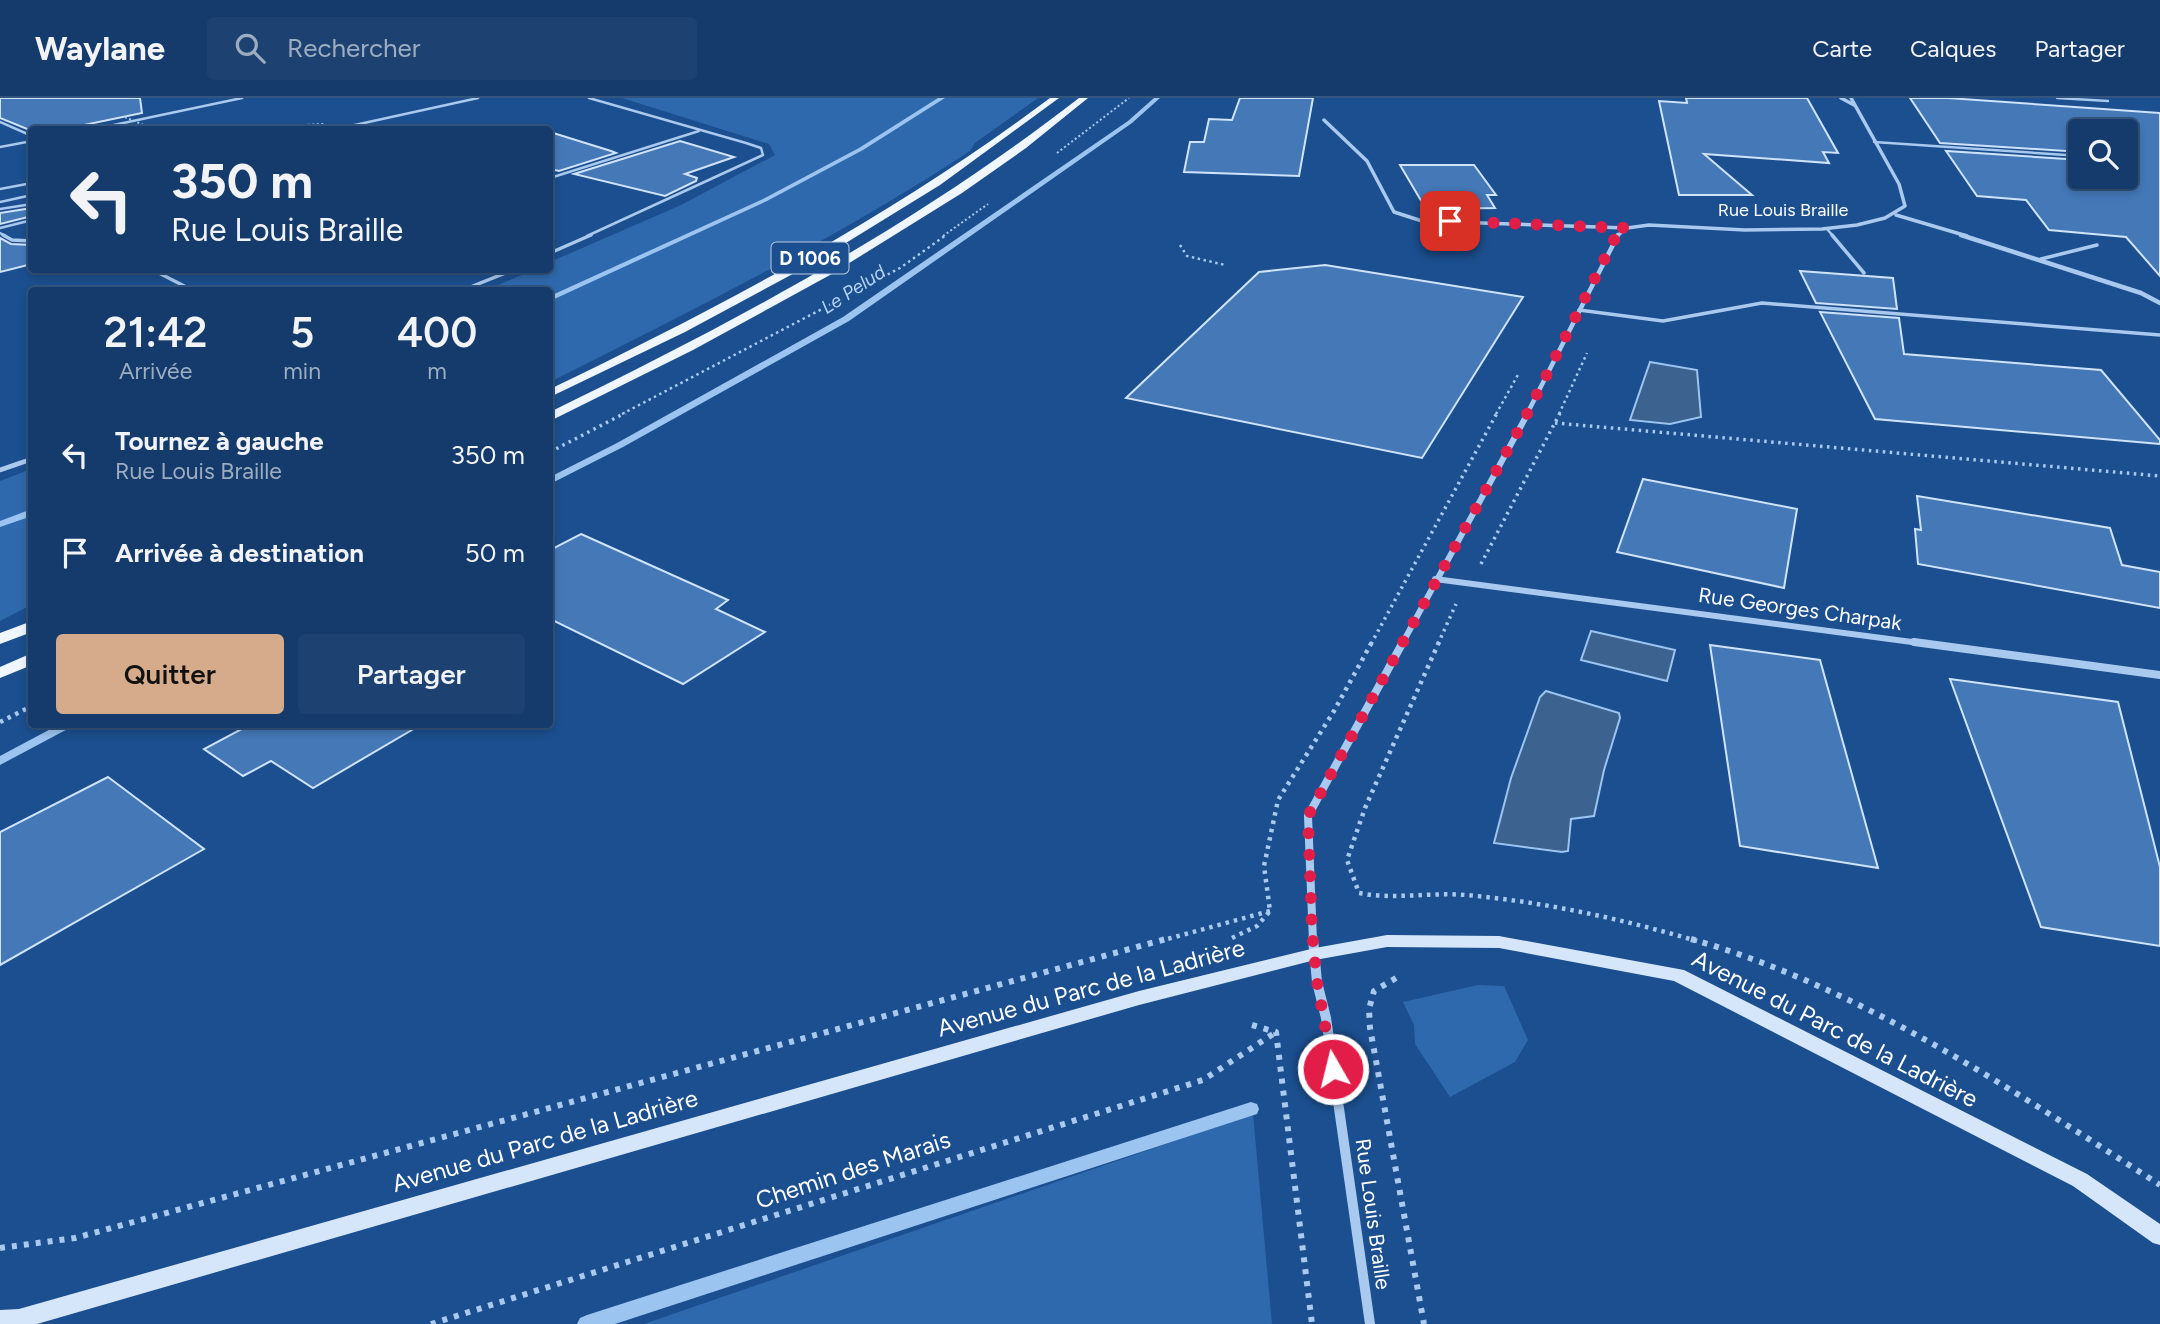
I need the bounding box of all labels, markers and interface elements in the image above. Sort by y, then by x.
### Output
search box [207,17,697,80]
text: Waylane [35,29,165,68]
icon: search [231,29,269,67]
text: Rechercher [287,32,421,64]
text: Carte [1812,34,1872,63]
text: Calques [1910,34,1996,63]
text: Partager [2034,34,2125,63]
map controls [2068,119,2138,189]
button: search [2068,119,2138,189]
text: 350 m [171,151,313,210]
icon: left [56,154,147,245]
pin [1420,191,1480,251]
street label: Rue Louis Braille [1718,199,1848,221]
icon: arrive [1431,202,1469,240]
text: Rue Louis Braille [171,211,403,249]
road number: D 1006 [772,242,848,274]
water label: Le Pelud [817,260,890,319]
text: 21:42 [104,307,208,358]
text: 5 [290,307,314,358]
text: 400 [397,307,477,358]
text: Arrivée [119,357,192,385]
text: min [283,357,321,385]
text: m [427,357,447,385]
text: Tournez à gauche [115,425,324,457]
icon: left [56,436,94,474]
text: 350 m [451,439,525,471]
text: Rue Louis Braille [115,457,282,485]
icon: arrive [56,534,94,572]
text: Arrivée à destination [115,537,364,569]
text: 50 m [465,537,525,569]
street label: Rue Georges Charpak [1697,582,1904,635]
button: Quitter [56,634,284,714]
button: Partager [298,634,525,714]
street label: Avenue du Parc de la Ladrière [934,933,1248,1043]
street label: Avenue du Parc de la Ladrière [1688,944,1983,1113]
position arrow [1296,1032,1370,1106]
street label: Avenue du Parc de la Ladrière [389,1083,701,1198]
street label: Chemin des Marais [752,1124,954,1215]
street label: Rue Louis Braille [1351,1137,1396,1291]

